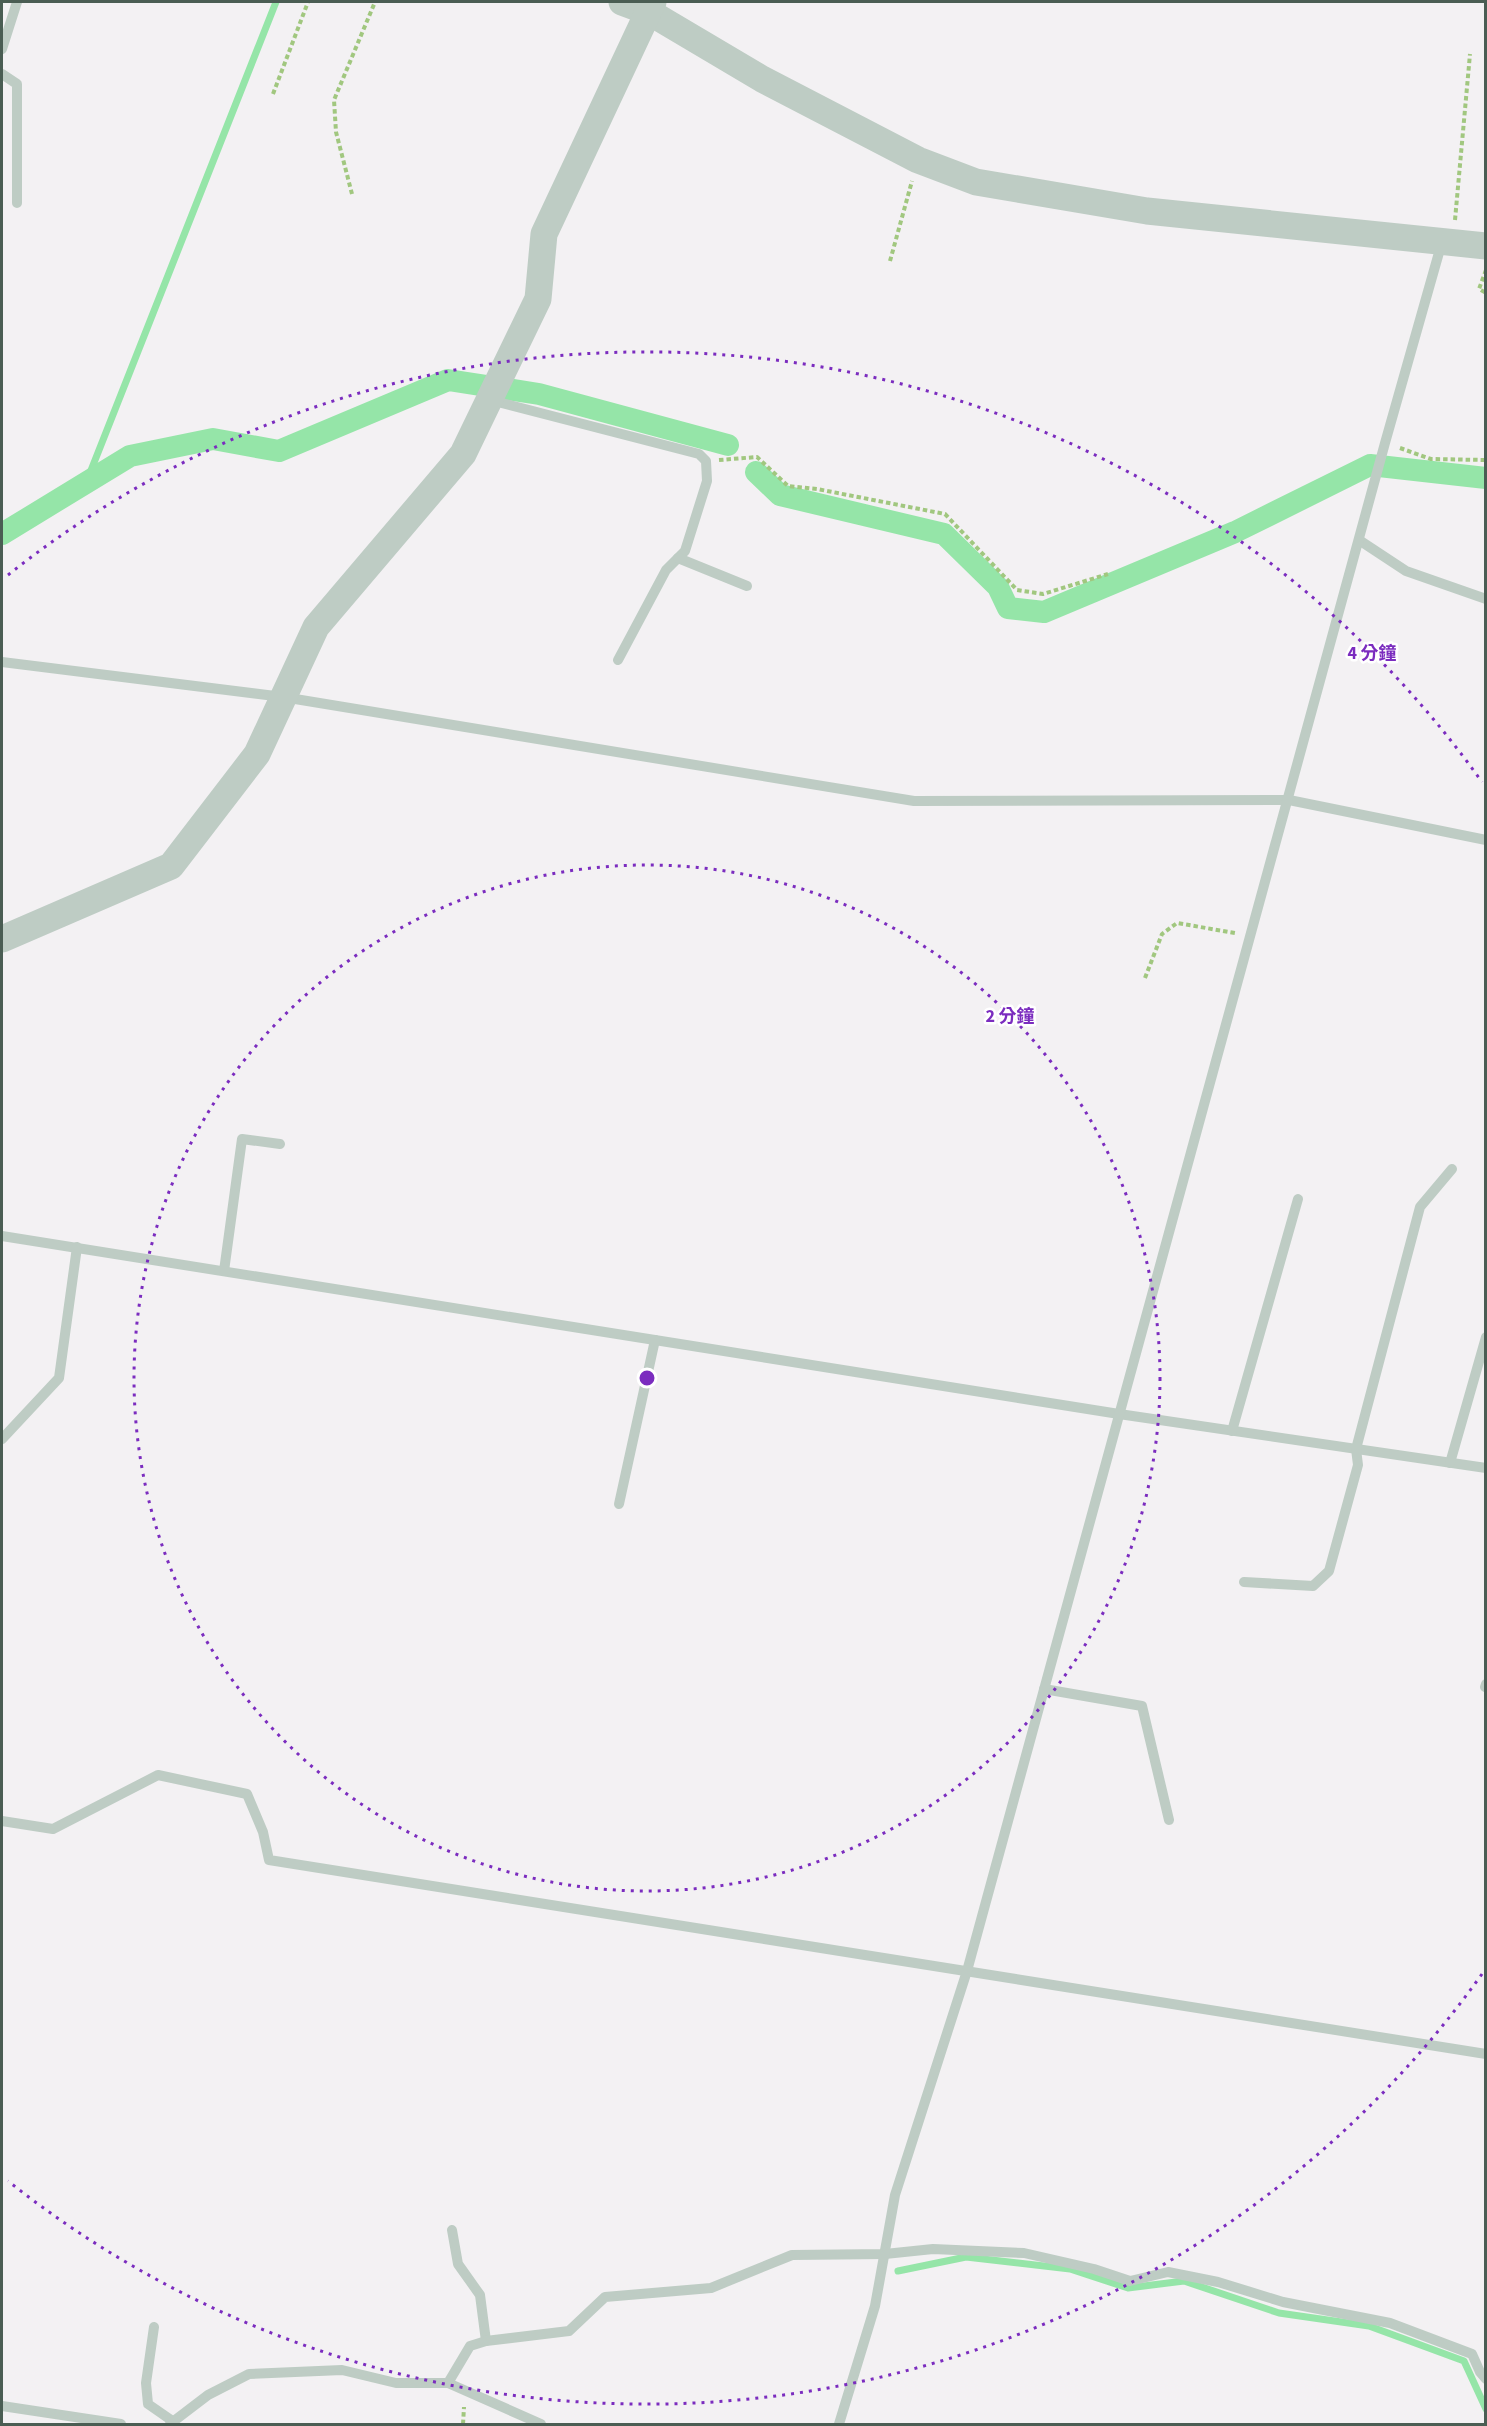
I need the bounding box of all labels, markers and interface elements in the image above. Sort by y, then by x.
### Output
text: 4 分鐘 [1347,641,1397,666]
text: 2 分鐘 [985,1004,1035,1029]
centre of rings [637,1368,657,1388]

